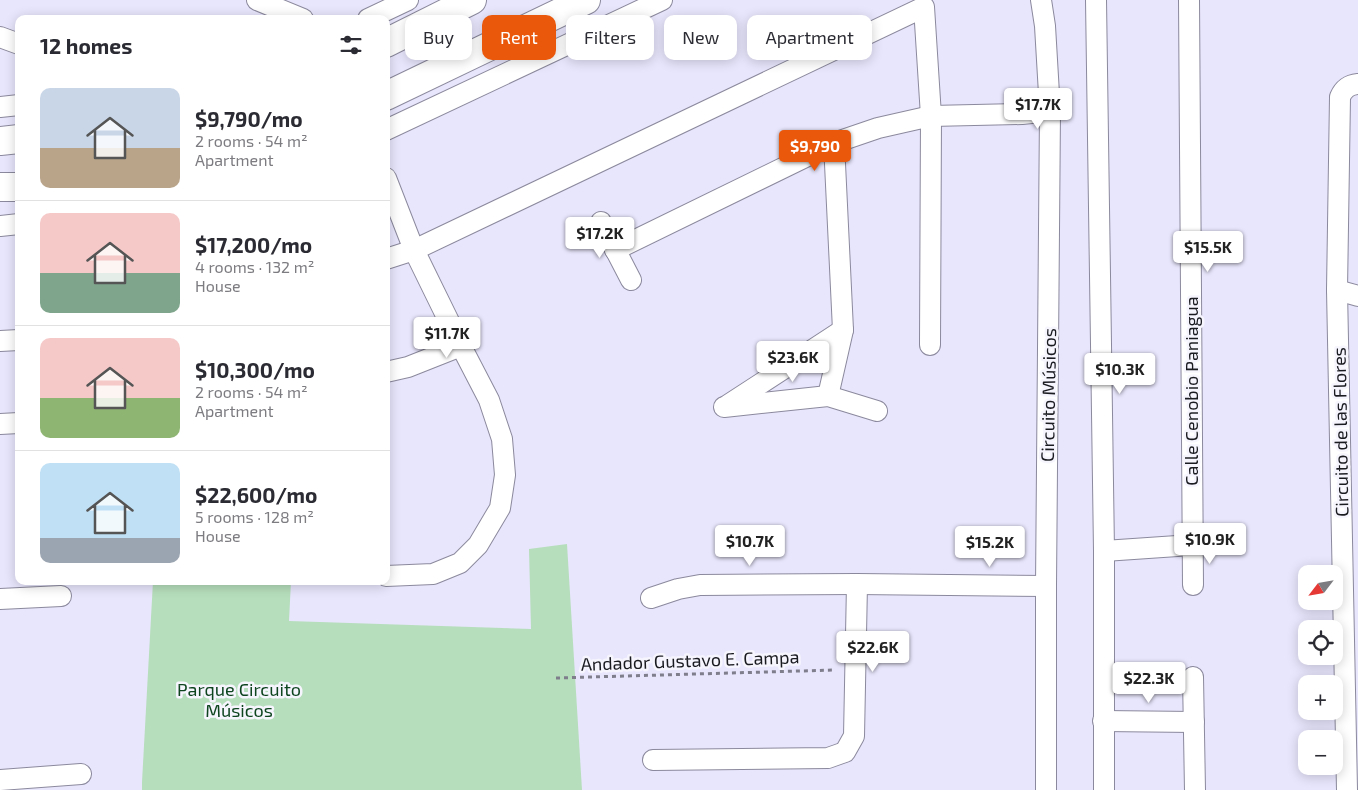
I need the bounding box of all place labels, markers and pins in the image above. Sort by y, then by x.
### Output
pin: $17.7K [997,88,1079,130]
pin: $9,790 [774,130,856,172]
pin: $17.2K [559,216,641,259]
pin: $15.5K [1167,230,1249,273]
pin: $11.7K [406,316,488,359]
pin: $23.6K [752,340,834,383]
pin: $10.3K [1079,352,1161,395]
pin: $10.9K [1169,522,1251,565]
pin: $10.7K [709,524,791,567]
pin: $15.2K [949,526,1031,568]
pin: $22.6K [832,630,914,673]
pin: $22.3K [1108,662,1190,704]

